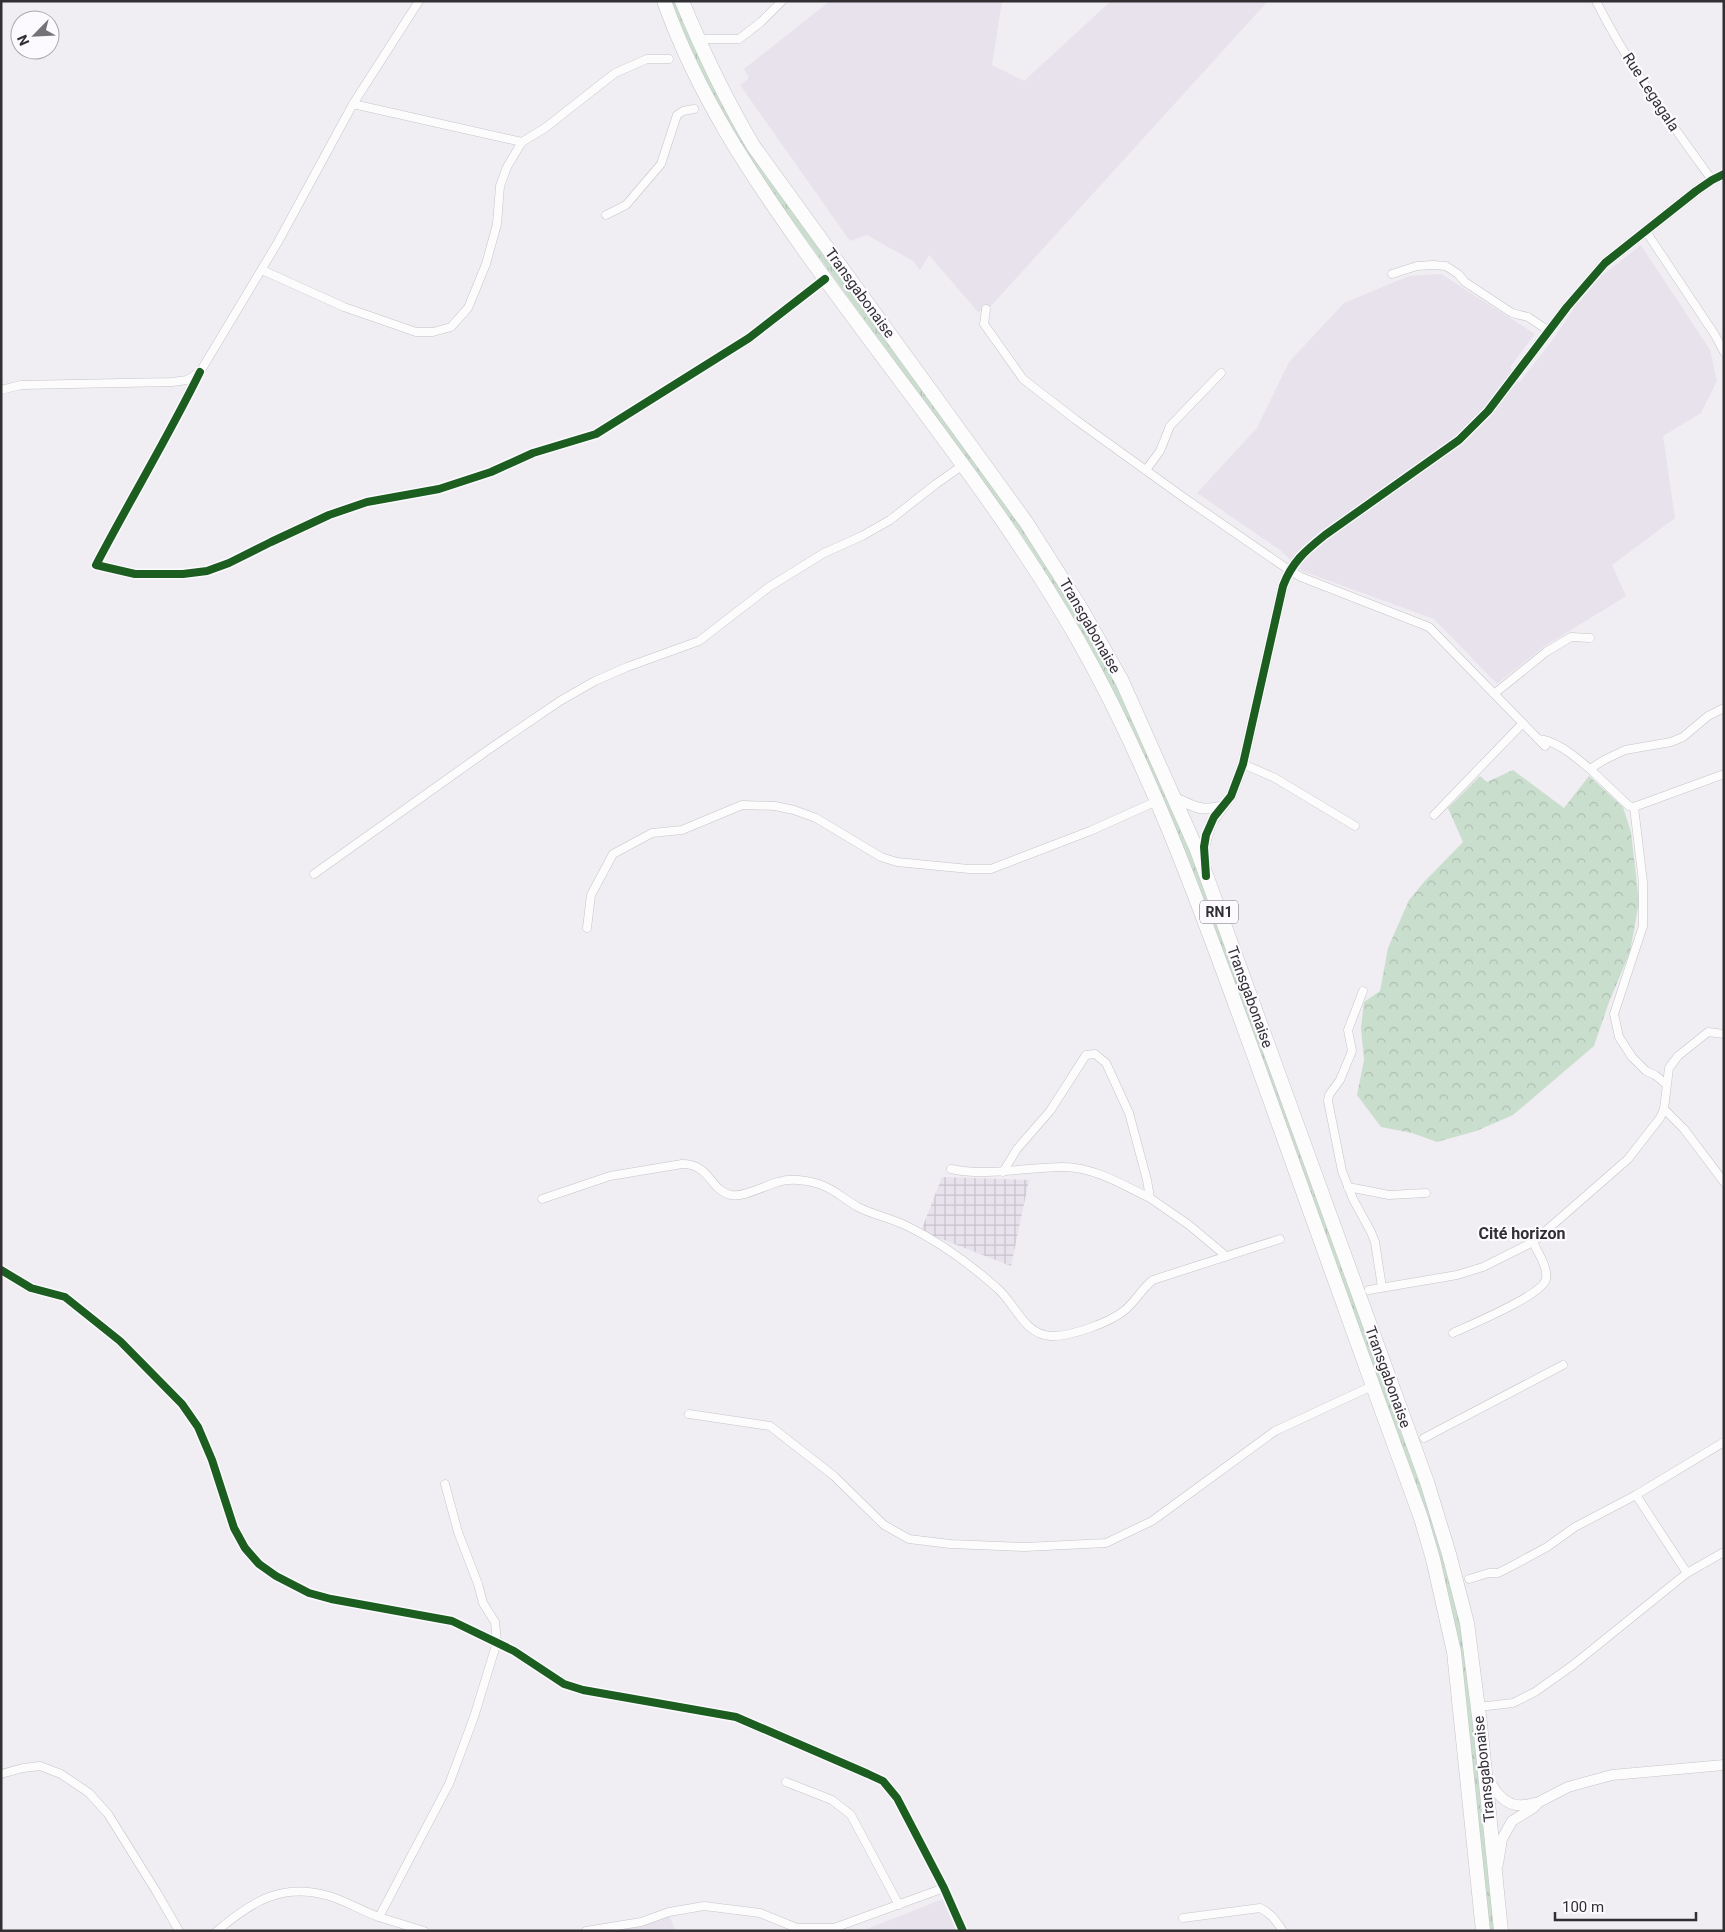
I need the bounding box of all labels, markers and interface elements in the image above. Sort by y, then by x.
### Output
north arrow [10,10,60,60]
text: N [14,33,32,48]
street label: Rue Legagala [1619,49,1683,135]
street label: Transgabonaise [821,245,899,341]
street label: Transgabonaise [1056,575,1124,677]
road number: RN1 [1200,900,1238,924]
street label: Transgabonaise [1223,944,1277,1050]
district label: Cité horizon [1479,1224,1565,1243]
street label: Transgabonaise [1361,1324,1415,1430]
street label: Transgabonaise [1469,1715,1499,1823]
scale bar [1555,1890,1696,1922]
text: 100 m [1562,1898,1604,1916]

